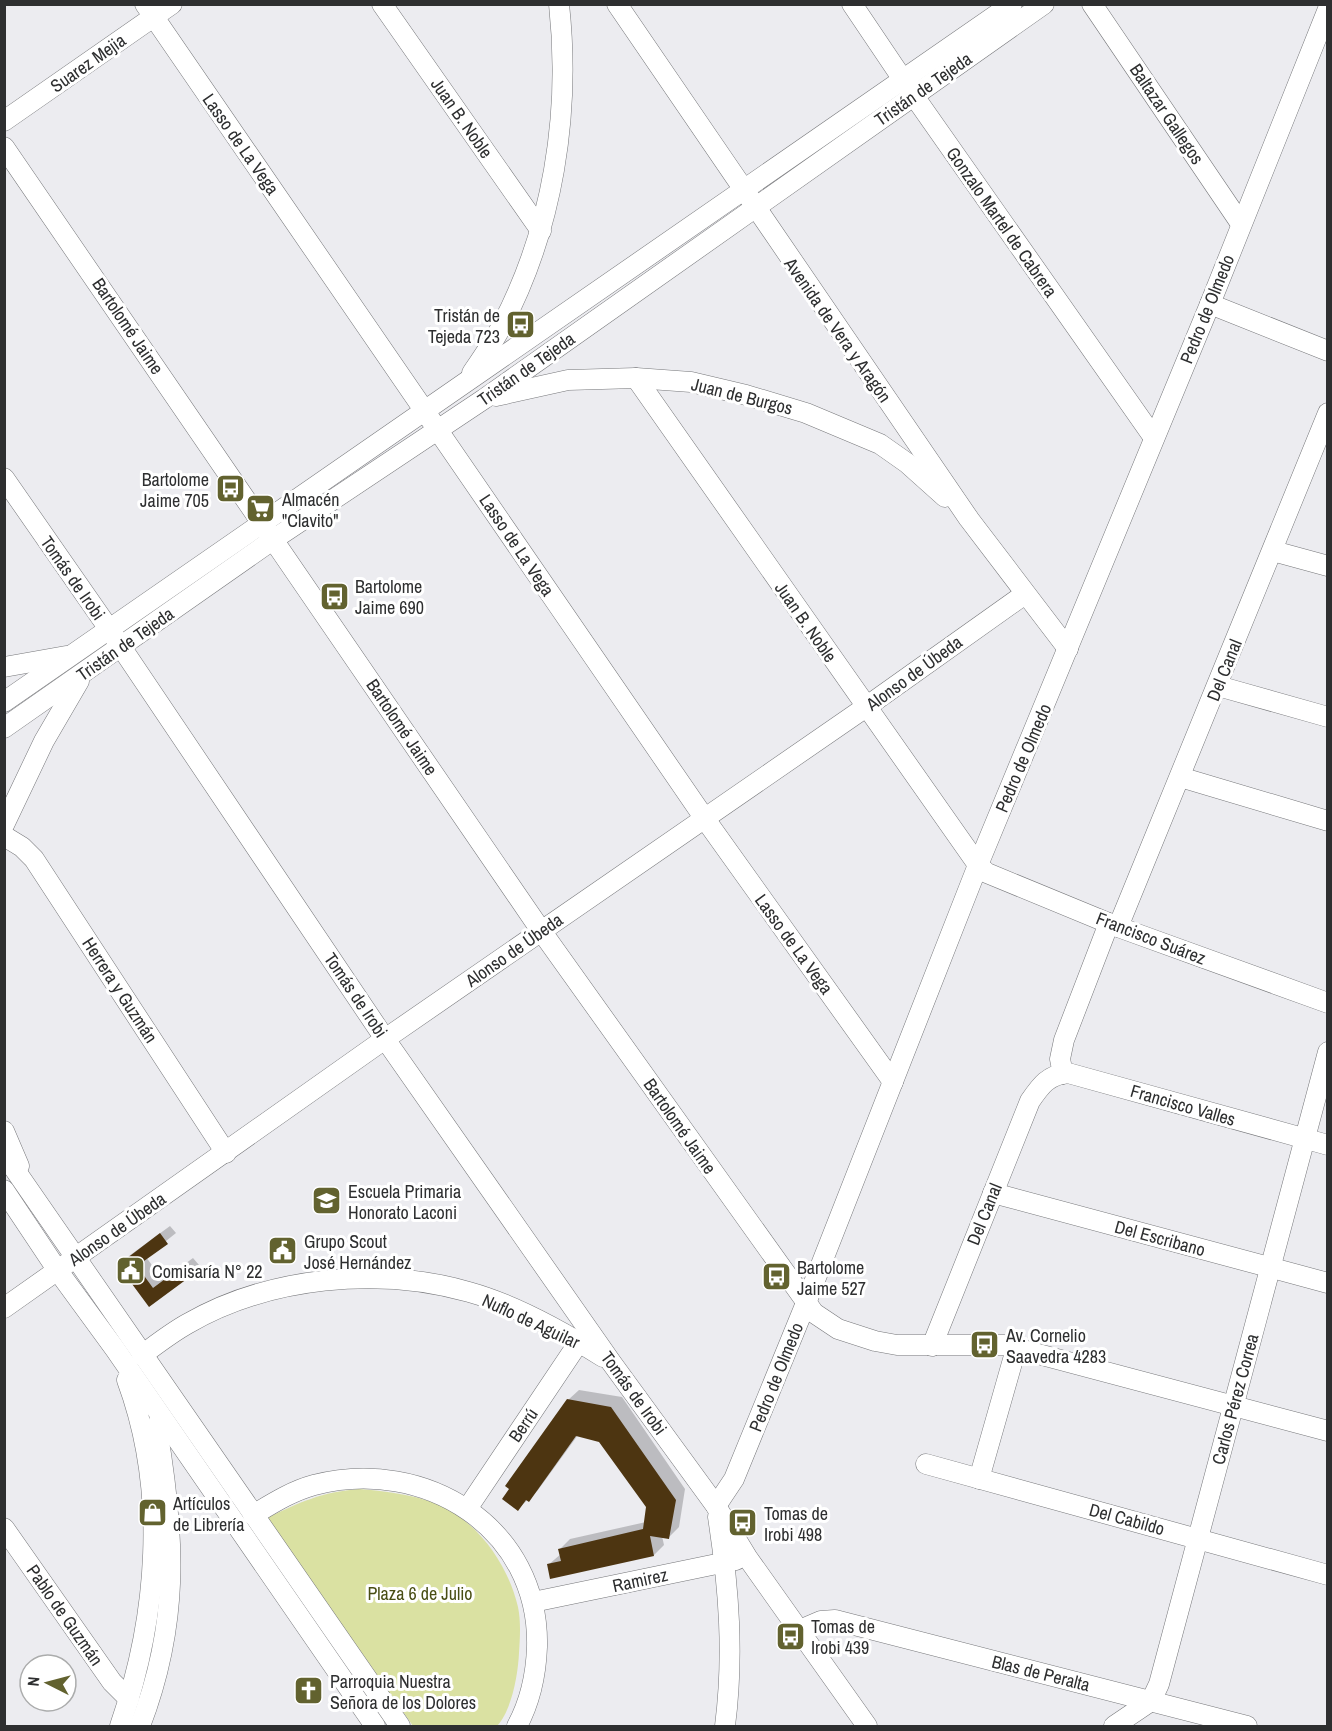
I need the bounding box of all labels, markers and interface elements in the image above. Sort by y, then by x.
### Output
street label: Suarez Mejia [45,28,131,98]
street label: Tristán de Tejeda [869,46,977,132]
street label: Baltazar Gallegos [1124,59,1210,169]
street label: Juan B. Noble [425,73,499,163]
street label: Lasso de La Vega [197,88,285,200]
street label: Gonzalo Martel de Cabrera [941,142,1063,302]
street label: Pedro de Olmedo [1174,251,1240,367]
street label: Avenida de Vera y Aragón [778,252,897,407]
street label: Bartolomé Jaime [86,273,170,379]
place label: Tristán de Tejeda 723 [428,303,500,349]
bus stop icon: Tristán de Tejeda 723 [505,309,537,341]
street label: Tristán de Tejeda [472,326,580,412]
street label: Juan de Burgos [689,371,795,421]
place label: Bartolome Jaime 705 [140,467,209,513]
bus stop icon: Bartolome Jaime 705 [214,473,246,505]
place label: Almacén "Clavito" [281,487,339,533]
street label: Lasso de La Vega [474,489,560,601]
supermarket icon: Almacén "Clavito" [245,493,277,525]
street label: Tomás de Irobi [35,531,111,625]
place label: Bartolome Jaime 690 [355,574,424,620]
street label: Juan B. Noble [769,577,843,667]
bus stop icon: Bartolome Jaime 690 [318,580,350,612]
street label: Tristán de Tejeda [71,601,179,687]
street label: Alonso de Úbeda [860,630,967,717]
street label: Del Canal [1200,635,1248,705]
street label: Bartolomé Jaime [360,674,444,780]
street label: Pedro de Olmedo [989,700,1057,816]
street label: Lasso de La Vega [749,889,839,999]
street label: Francisco Suárez [1093,906,1209,970]
street label: Alonso de Úbeda [460,907,568,993]
street label: Herrera y Guzmán [76,932,164,1048]
street label: Tomás de Irobi [318,948,394,1042]
street label: Bartolomé Jaime [638,1073,722,1179]
street label: Francisco Valles [1128,1078,1238,1132]
place label: Escuela Primaria Honorato Laconi [348,1179,461,1225]
street label: Del Canal [960,1179,1008,1249]
school or university icon: Escuela Primaria Honorato Laconi [311,1185,343,1217]
street label: Alonso de Úbeda [63,1186,171,1272]
street label: Del Escribano [1112,1214,1208,1262]
place label: Grupo Scout José Hernández [304,1229,411,1275]
public building icon: Grupo Scout José Hernández [267,1235,299,1267]
public building icon: Comisaría N° 22 [115,1255,147,1287]
place label: Bartolome Jaime 527 [797,1255,866,1301]
place label: Comisaría N° 22 [152,1259,263,1284]
bus stop icon: Bartolome Jaime 527 [760,1261,792,1293]
street label: Nuflo de Aguilar [478,1287,584,1355]
street label: Pedro de Olmedo [743,1319,809,1435]
place label: Av. Cornelio Saavedra 4283 [1005,1323,1106,1369]
bus stop icon: Av. Cornelio Saavedra 4283 [969,1329,1001,1361]
street label: Carlos Pérez Correa [1206,1331,1264,1467]
street label: Tomás de Irobi [595,1346,673,1440]
street label: Berrú [503,1403,543,1447]
place label: Artículos de Librería [172,1491,244,1537]
shop icon: Artículos de Librería [136,1497,168,1529]
street label: Del Cabildo [1087,1497,1167,1541]
place label: Tomas de Irobi 498 [764,1501,828,1547]
bus stop icon: Tomas de Irobi 498 [727,1507,759,1539]
street label: Pablo de Guzmán [21,1559,109,1671]
street label: Ramirez [610,1562,670,1598]
park label: Plaza 6 de Julio [367,1581,473,1606]
place label: Tomas de Irobi 439 [811,1614,875,1660]
bus stop icon: Tomas de Irobi 439 [774,1620,806,1652]
street label: Blas de Peralta [989,1649,1093,1697]
north arrow [18,1653,78,1713]
place label: Parroquia Nuestra Señora de los Dolores [330,1669,476,1715]
church icon: Parroquia Nuestra Señora de los Dolores [293,1675,325,1707]
text: N [22,1676,45,1687]

